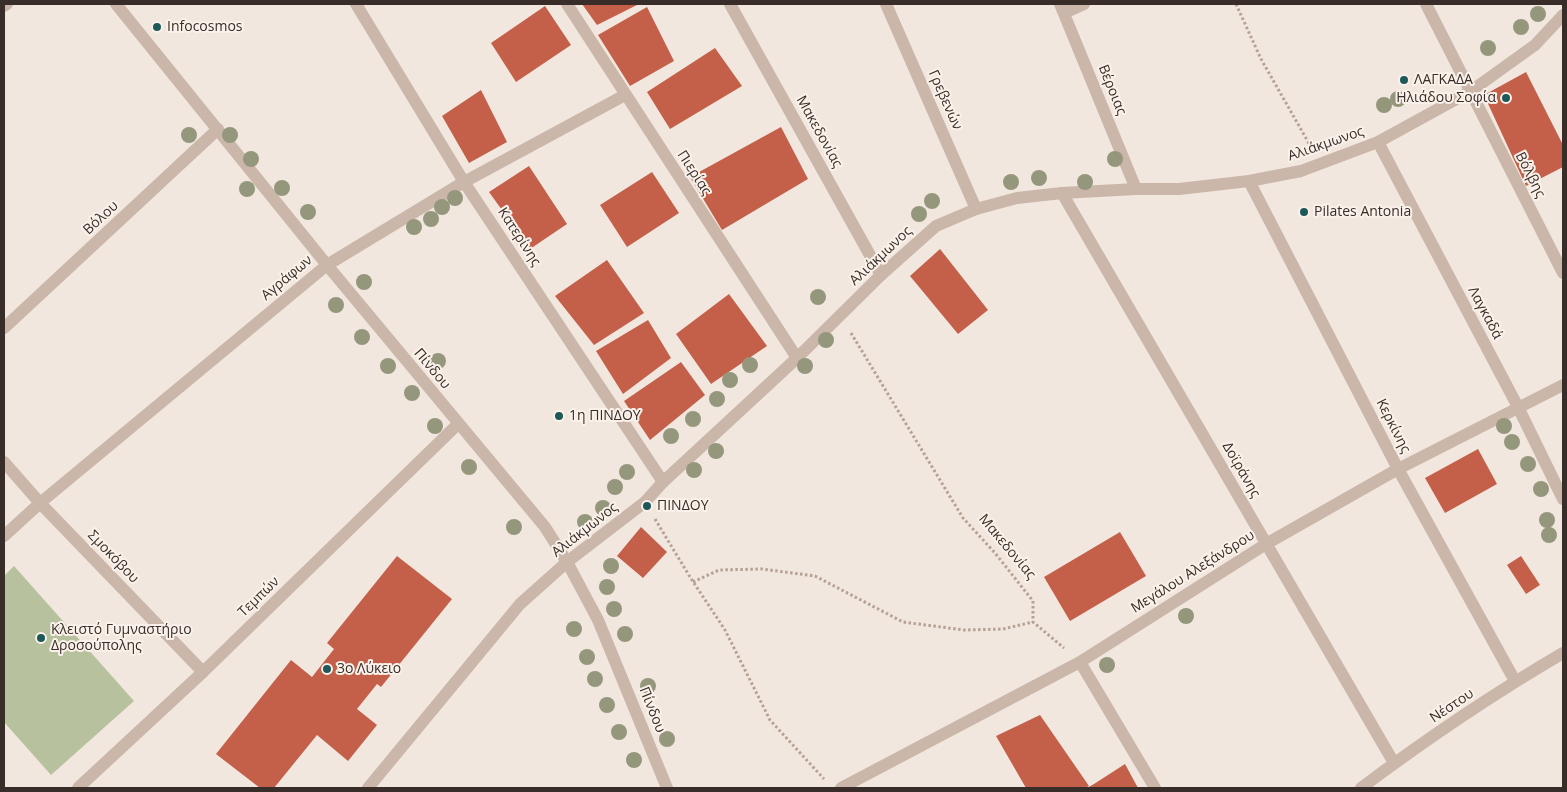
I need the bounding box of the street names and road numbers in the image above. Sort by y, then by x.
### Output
street label: Βέροιας [1094,62,1130,118]
street label: Γρεβενών [924,67,966,133]
street label: Μακεδονίας [792,93,846,171]
street label: Αλιάκμωνος [1286,123,1366,165]
street label: Πιερίας [673,147,715,199]
street label: Βόλβης [1511,149,1549,201]
street label: Βόλου [80,198,122,238]
street label: Κατερίνης [494,205,544,269]
street label: Αλιάκμωνος [846,223,916,289]
street label: Αγράφων [258,252,316,304]
street label: Λαγκαδά [1464,284,1506,342]
street label: Πίνδου [410,345,454,393]
street label: Κερκίνης [1372,396,1414,456]
street label: Δοϊράνης [1218,439,1264,501]
street label: Αλιάκμωνος [549,499,621,561]
street label: Μακεδονίας [975,511,1039,583]
street label: Σμοκόβου [84,527,142,587]
street label: Μεγάλου Αλεξάνδρου [1128,527,1258,617]
street label: Τεμπών [235,573,283,621]
street label: Πίνδου [635,685,669,735]
street label: Νέστου [1427,685,1477,727]

